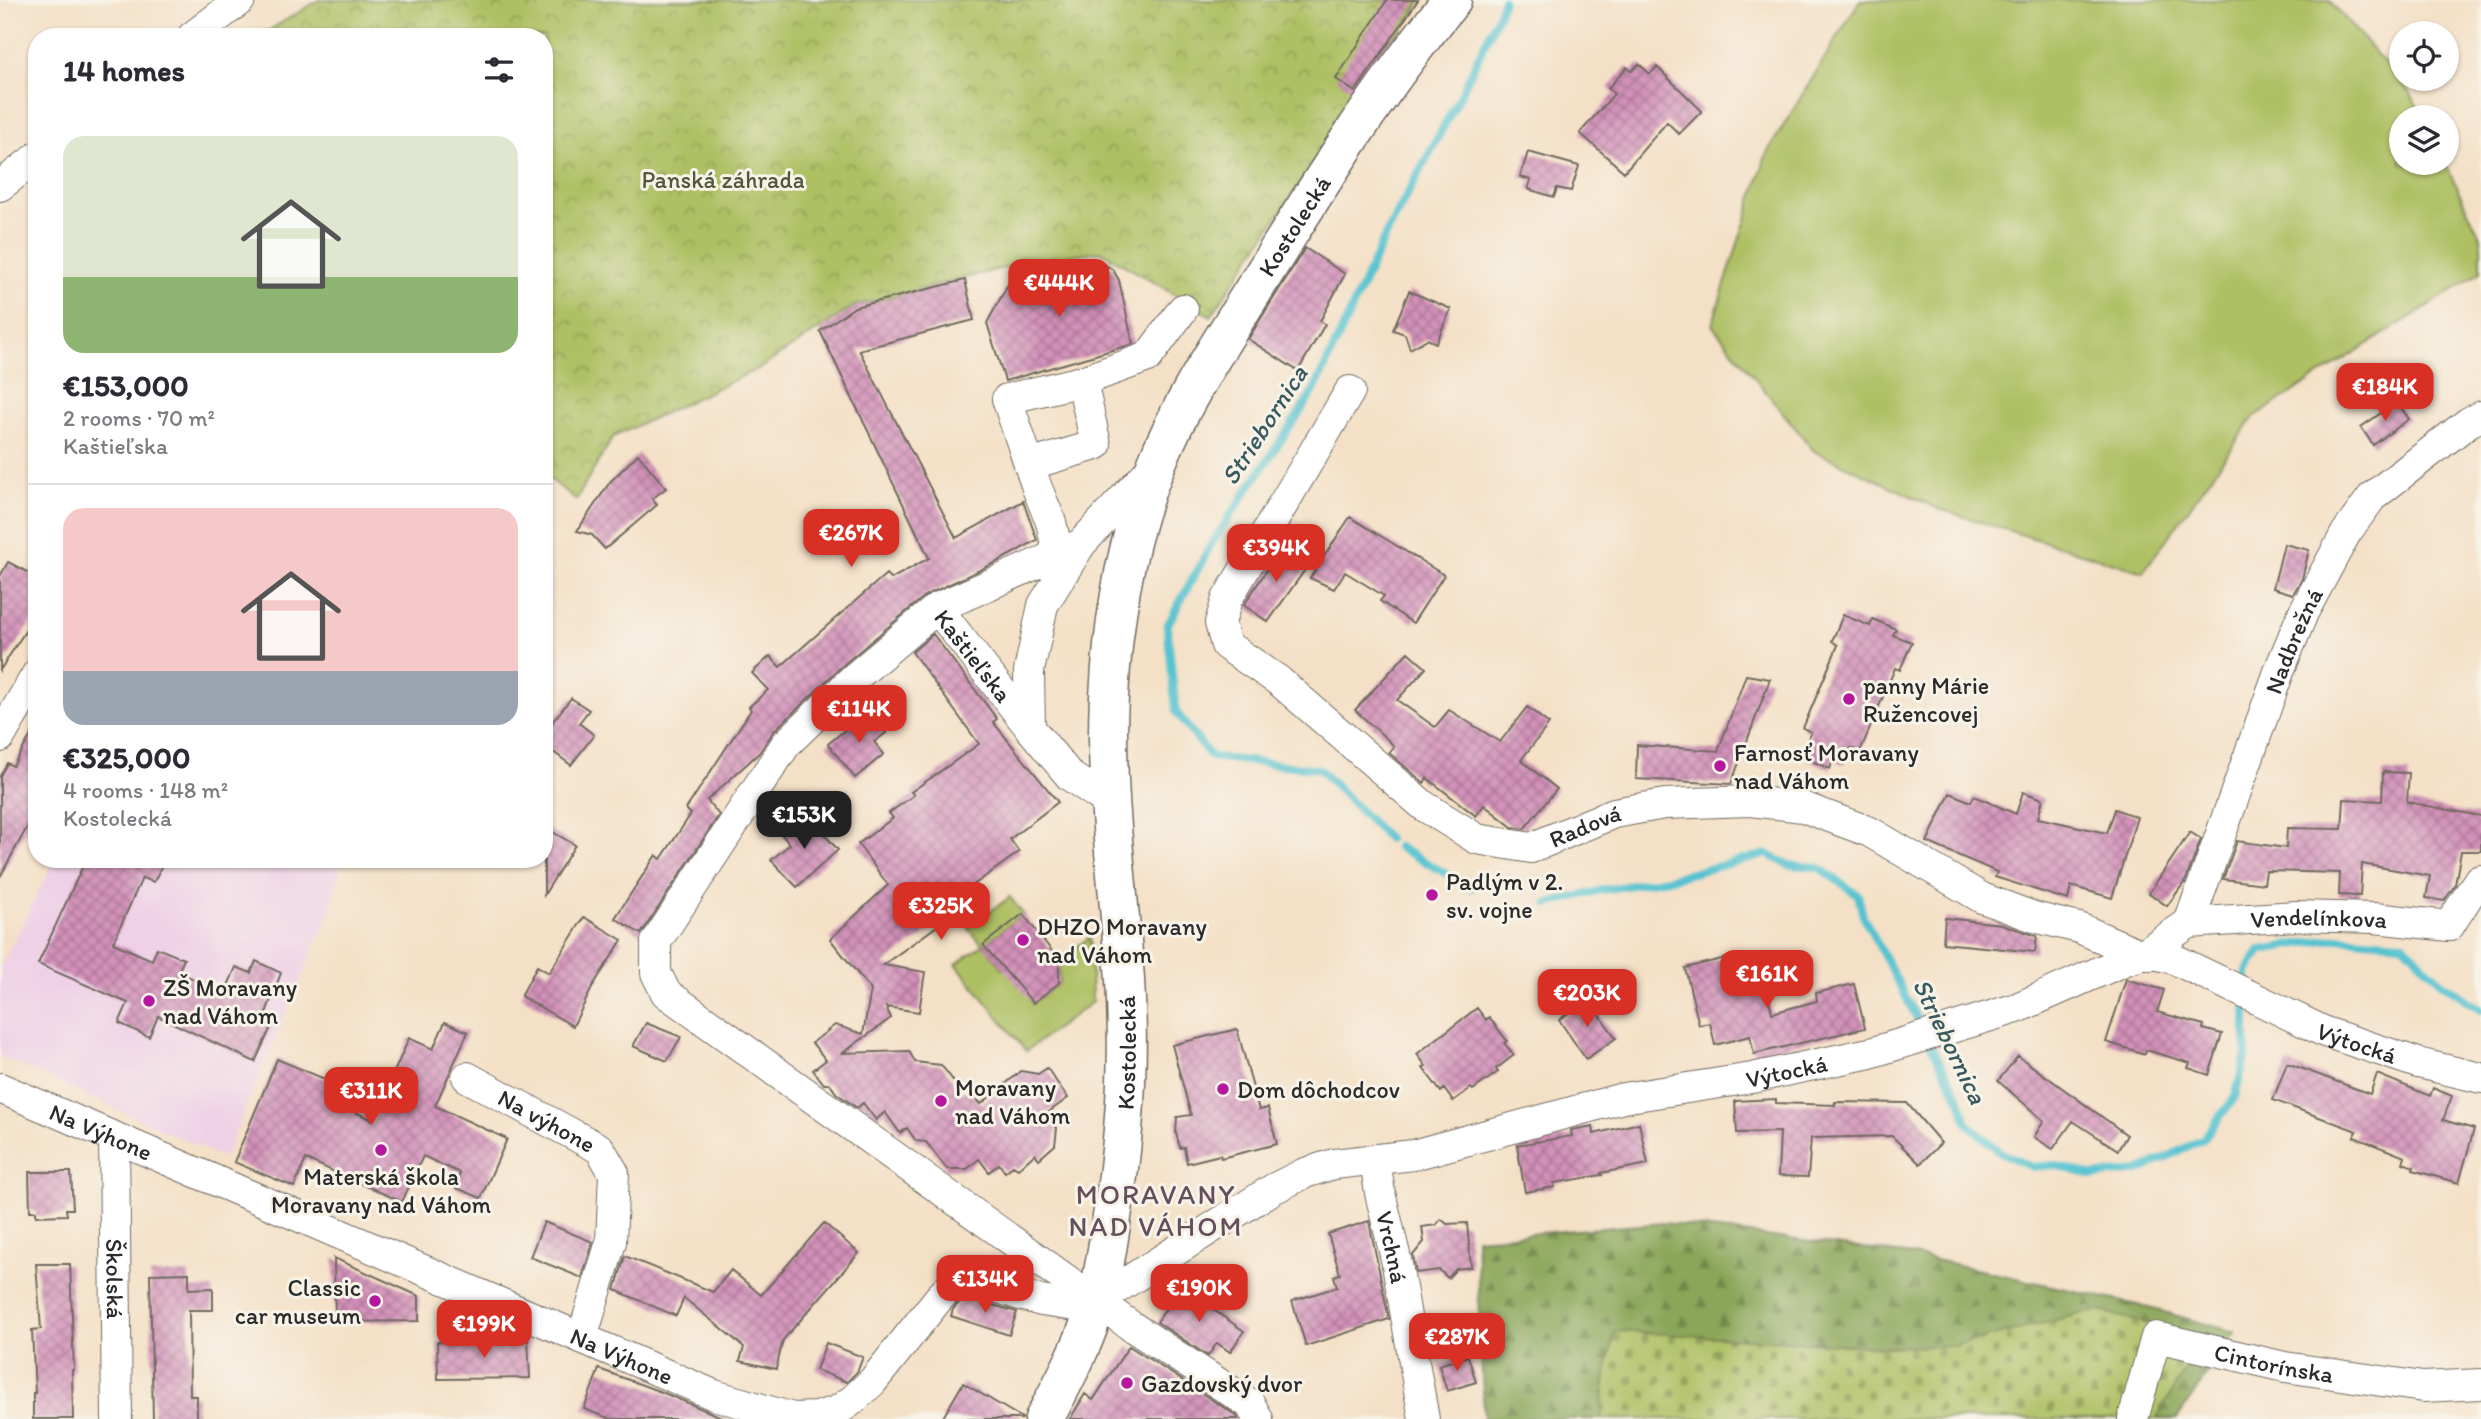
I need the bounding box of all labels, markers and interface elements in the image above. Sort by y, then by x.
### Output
map controls [2389,21,2459,175]
button: locate [2389,21,2459,91]
icon: filters [480,51,518,89]
text: 14 homes [63,52,185,89]
button: layers [2389,105,2459,175]
park label: Panská záhrada [642,165,805,194]
street label: Kostolecká [1251,169,1337,281]
icon: home [228,181,354,307]
pin: €444K [1010,260,1108,319]
text: €444K [1024,268,1094,296]
water label: Striebornica [1214,358,1315,491]
pin: €184K [2336,364,2434,423]
text: €153,000 [63,367,189,404]
text: €184K [2353,372,2417,400]
text: 2 rooms · 70 m² [63,404,215,432]
text: Kaštieľska [63,432,168,460]
pin: €267K [802,510,900,569]
text: €267K [819,518,883,546]
pin: €394K [1227,524,1325,584]
text: €394K [1243,533,1309,561]
icon: home [228,553,354,679]
street label: Nadbrežná [2258,582,2329,698]
street label: Kaštieľska [929,603,1019,708]
place label: panny Márie Ružencovej [1863,671,1989,728]
pin: €114K [810,686,908,745]
marker: panny Márie Ružencovej [1841,691,1857,707]
text: €114K [828,694,891,722]
place label: Farnosť Moravany nad Váhom [1734,738,1919,795]
text: €325,000 [63,739,191,776]
marker: Farnosť Moravany nad Váhom [1712,758,1728,774]
text: 4 rooms · 148 m² [63,776,228,804]
pin: €153K [755,792,853,851]
street label: Radová [1545,797,1624,853]
text: €153K [772,800,836,828]
text: Kostolecká [63,804,172,832]
place label: Padlým v 2. sv. vojne [1446,867,1563,924]
pin: €325K [892,883,990,942]
marker: Padlým v 2. sv. vojne [1424,887,1440,903]
text: €325K [909,891,973,919]
street label: Vendelínkova [2250,901,2389,934]
place label: DHZO Moravany nad Váhom [1037,912,1207,969]
marker: DHZO Moravany nad Váhom [1015,932,1031,948]
pin: €161K [1718,950,1816,1010]
text: €161K [1736,959,1798,987]
pin: €203K [1538,970,1636,1029]
place label: ZŠ Moravany nad Váhom [163,973,297,1030]
water label: Striebornica [1906,973,1995,1110]
text: €203K [1554,978,1620,1006]
marker: ZŠ Moravany nad Váhom [141,993,157,1009]
street label: Kostolecká [1110,995,1141,1110]
street label: Výtocká [2312,1016,2401,1070]
street label: Výtocká [1743,1048,1830,1093]
pin: €311K [322,1068,420,1127]
place label: Moravany nad Váhom [955,1073,1070,1130]
place label: Dom dôchodcov [1237,1075,1400,1104]
text: €311K [340,1076,402,1104]
marker: Dom dôchodcov [1215,1081,1231,1097]
street label: Na výhone [493,1082,601,1158]
marker: Moravany nad Váhom [933,1093,949,1109]
street label: Na Výhone [45,1097,157,1166]
marker: Materská škola Moravany nad Váhom [373,1142,389,1158]
place label: Materská škola Moravany nad Váhom [271,1162,491,1219]
district label: MORAVANY NAD VÁHOM [1069,1177,1244,1243]
street label: Vrchná [1370,1208,1415,1286]
street label: Školská [101,1239,130,1320]
pin: €134K [936,1256,1034,1315]
text: €134K [953,1264,1017,1292]
pin: €190K [1150,1264,1248,1324]
place label: Classic car museum [235,1273,361,1330]
text: €190K [1167,1273,1231,1301]
marker: Classic car museum [367,1293,383,1309]
pin: €199K [435,1300,533,1360]
text: €199K [453,1309,515,1337]
pin: €287K [1408,1314,1506,1373]
street label: Na Výhone [566,1321,678,1390]
text: €287K [1425,1322,1489,1350]
street label: Cintorínska [2211,1337,2336,1388]
place label: Gazdovský dvor [1141,1369,1302,1398]
marker: Gazdovský dvor [1119,1375,1135,1391]

